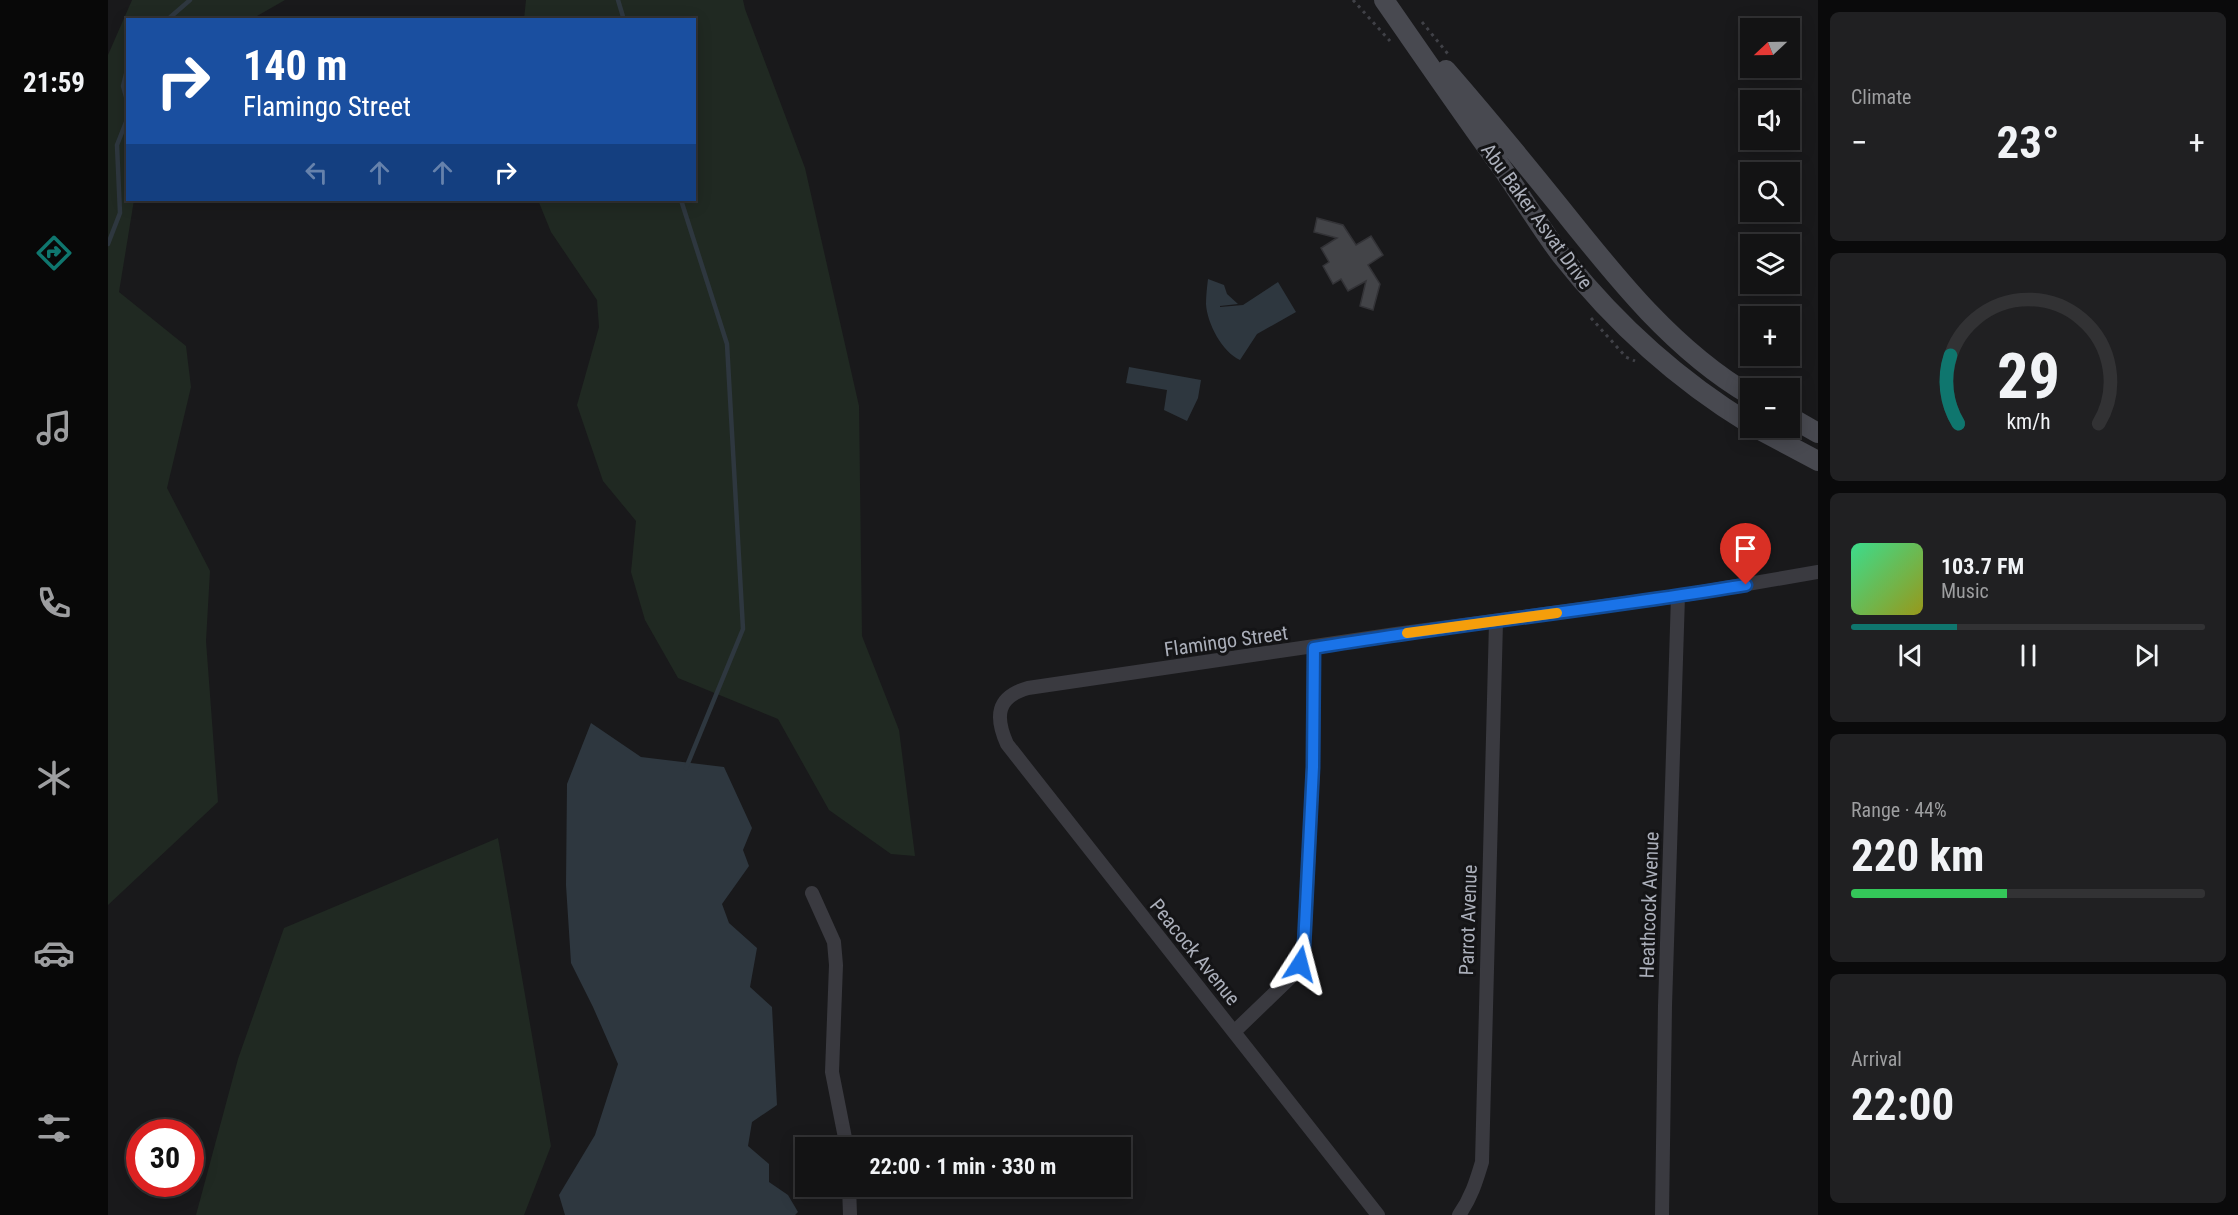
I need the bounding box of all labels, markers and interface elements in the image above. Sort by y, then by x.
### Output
north arrow [1740,18,1800,78]
map controls [1740,18,1800,438]
text: 140 m [243,41,348,90]
icon: right [144,42,222,120]
text: 21:59 [23,67,85,99]
text: Climate [1851,85,1911,109]
button: sound [1740,90,1800,150]
text: Flamingo Street [243,91,411,123]
text: 23° [1997,116,2060,169]
text: − [1851,123,1868,162]
text: + [2189,123,2205,162]
street label: Abu Baker Asvat Drive [1476,139,1598,293]
icon: left [300,156,333,189]
icon: ahead [363,156,396,189]
icon: ahead [426,156,459,189]
icon: right [489,156,522,189]
button: search [1740,162,1800,222]
icon: directions [33,232,75,274]
button: layers [1740,234,1800,294]
button: + [1740,306,1800,366]
text: 29 [1996,340,2060,413]
button: − [1740,378,1800,438]
icon: music [33,407,75,449]
text: km/h [2006,409,2050,434]
pin [1720,523,1771,585]
icon: arrive [1729,532,1762,565]
text: 103.7 FM [1941,554,2024,579]
text: Music [1941,579,1989,603]
icon: phone [33,582,75,624]
street label: Flamingo Street [1163,620,1289,662]
icon: previous [1894,639,1927,672]
icon: pause [2012,639,2045,672]
icon: next [2130,639,2163,672]
icon: climate [33,757,75,799]
text: Range · 44% [1851,798,1947,822]
text: 220 km [1851,829,1984,882]
street label: Heathcock Avenue [1634,831,1664,979]
street label: Parrot Avenue [1454,864,1482,976]
street label: Peacock Avenue [1145,894,1245,1010]
icon: car [33,932,75,974]
position arrow [1268,932,1332,996]
text: Arrival [1851,1047,1902,1071]
text: 22:00 [1851,1078,1954,1131]
icon: filters [33,1107,75,1149]
speed limit sign: 30 [126,1119,204,1197]
text: 22:00 · 1 min · 330 m [870,1154,1056,1179]

